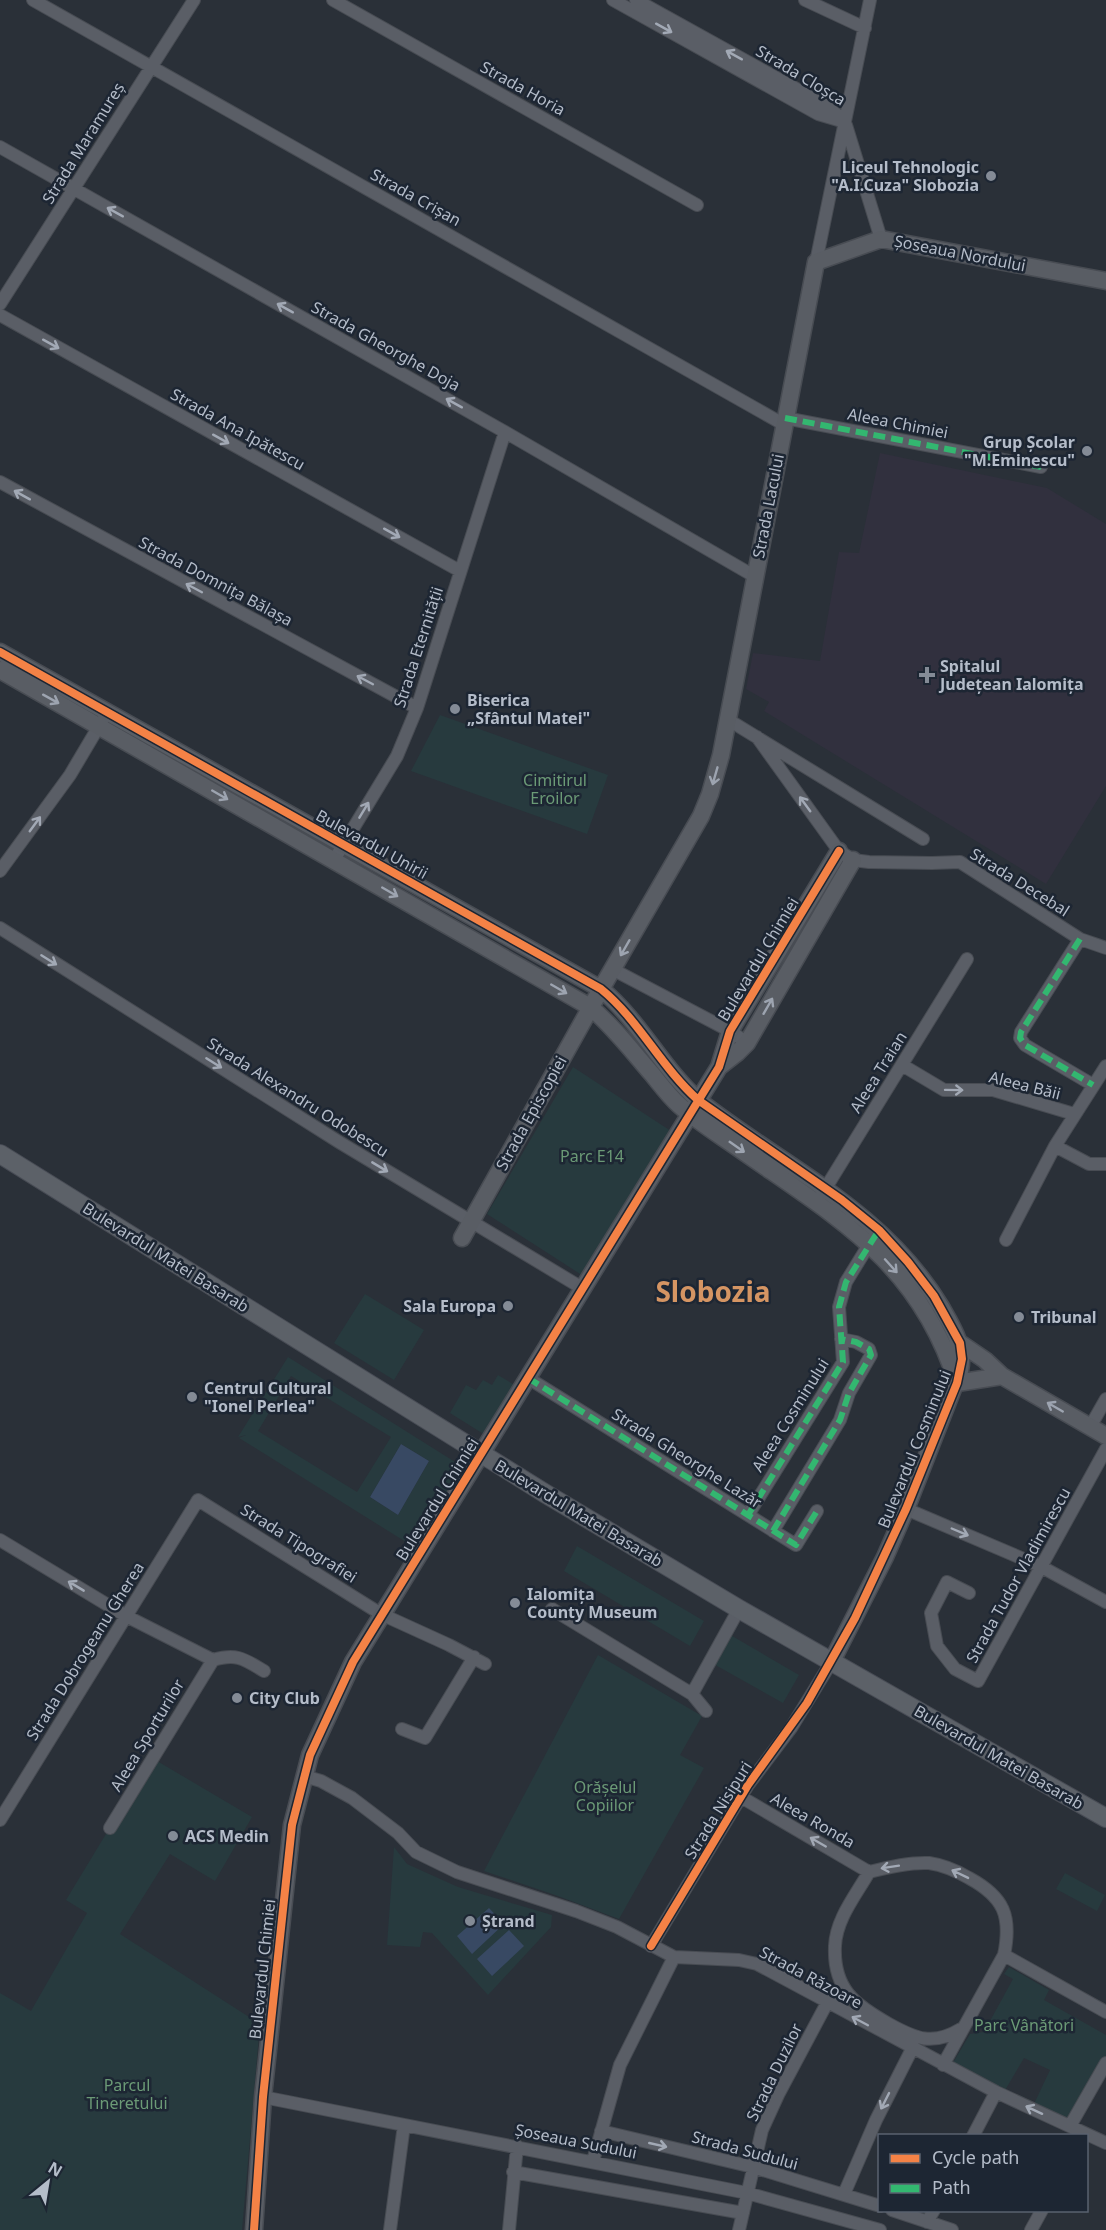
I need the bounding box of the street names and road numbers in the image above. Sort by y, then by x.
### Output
street label: Strada Cloșca [752,40,850,110]
street label: Strada Horia [477,56,569,120]
street label: Strada Maramureș [37,78,129,208]
street label: Strada Crișan [367,163,465,231]
street label: Șoseaua Nordului [893,229,1027,277]
street label: Strada Gheorghe Doja [308,296,464,396]
street label: Strada Ana Ipătescu [167,383,309,475]
street label: Aleea Chimiei [846,402,950,444]
street label: Strada Lacului [747,452,789,560]
street label: Strada Domnița Bălașa [135,531,297,631]
street label: Strada Eternității [388,584,448,710]
street label: Bulevardul Unirii [312,804,432,884]
street label: Strada Decebal [966,843,1074,921]
street label: Bulevardul Chimiei [712,893,804,1025]
street label: Aleea Traian [844,1027,912,1117]
street label: Strada Alexandru Odobescu [203,1032,393,1162]
street label: Strada Episcopiei [490,1052,572,1174]
street label: Aleea Băii [987,1065,1063,1105]
street label: Bulevardul Matei Basarab [79,1197,253,1317]
street label: Aleea Cosminului [746,1354,834,1476]
street label: Bulevardul Cosminului [872,1367,956,1531]
street label: Strada Gheorghe Lazăr [608,1403,766,1513]
street label: Bulevardul Chimiei [390,1433,484,1565]
street label: Bulevardul Matei Basarab [491,1454,667,1572]
street label: Strada Tudor Vladimirescu [961,1483,1075,1667]
street label: Strada Tipografiei [237,1498,361,1588]
street label: Strada Dobrogeanu Gherea [21,1558,149,1744]
street label: Aleea Sporturilor [105,1674,189,1795]
street label: Bulevardul Matei Basarab [910,1699,1088,1815]
street label: Strada Nisipuri [679,1757,757,1863]
street label: Aleea Ronda [767,1787,859,1853]
street label: Bulevardul Chimiei [244,1898,280,2040]
street label: Strada Răzoare [756,1941,866,2013]
street label: Strada Duzilor [741,2019,807,2125]
street label: Șoseaua Sudului [513,2118,639,2164]
street label: Strada Sudului [689,2125,801,2175]

